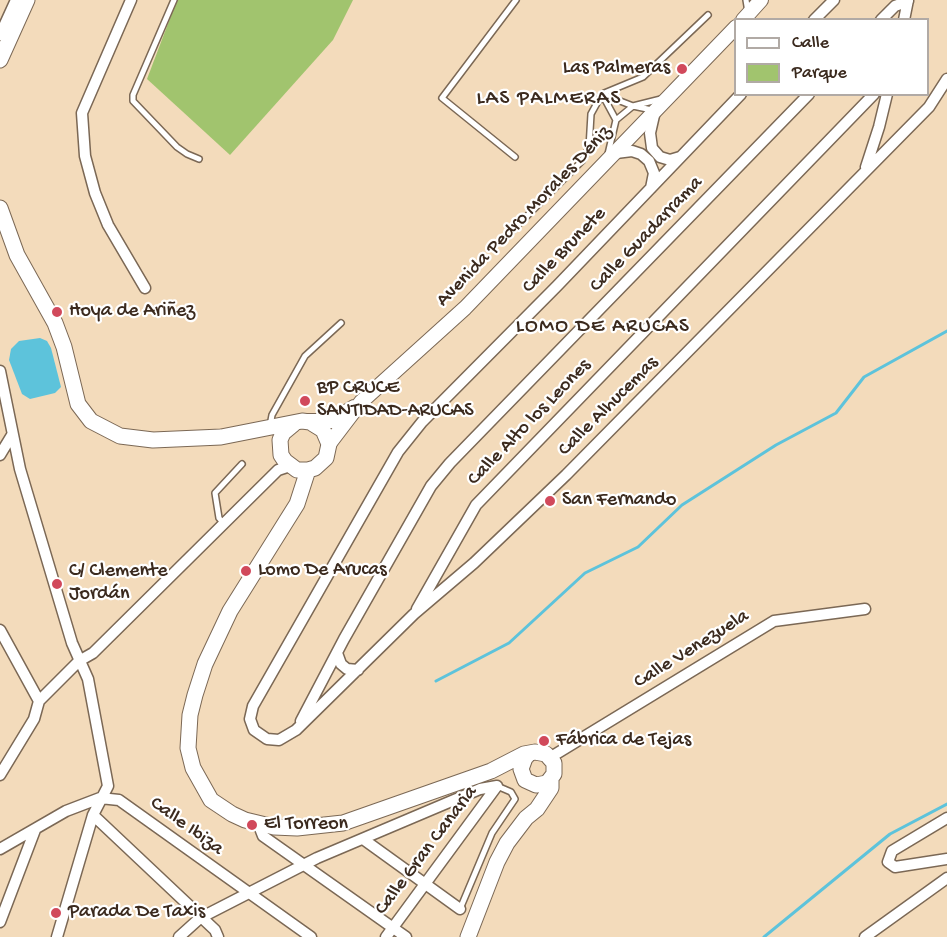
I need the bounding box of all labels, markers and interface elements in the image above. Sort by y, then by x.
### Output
legend [734,18,929,96]
text: Calle [792,33,829,54]
place label: Las Palmeras [563,57,670,81]
marker: Las Palmeras [675,62,689,76]
text: Parque [792,63,847,84]
district label: LAS PALMERAS [476,87,622,113]
street label: Avenida Pedro Morales Déniz [432,121,618,313]
street label: Calle Guadarrama [585,172,709,298]
street label: Calle Brunete [518,203,612,299]
place label: Hoya de Ariñez [69,300,195,324]
marker: Hoya de Ariñez [50,305,64,319]
district label: LOMO DE ARUCAS [516,315,690,341]
street label: Calle Alhucemas [554,352,664,462]
street label: Calle Alto los Leones [463,354,597,492]
place label: BP CRUCE SANTIDAD-ARUCAS [317,377,474,424]
marker: BP CRUCE SANTIDAD-ARUCAS [298,394,312,408]
place label: San Fernando [562,489,676,513]
marker: San Fernando [543,494,557,508]
place label: Lomo De Arucas [258,559,387,583]
place label: C/ Clemente Jordán [69,560,167,607]
marker: Lomo De Arucas [239,564,253,578]
marker: C/ Clemente Jordán [50,577,64,591]
street label: Calle Venezuela [630,605,754,695]
place label: Fábrica de Tejas [556,729,691,753]
marker: Fábrica de Tejas [537,734,551,748]
street label: Calle Gran Canaria [370,782,484,920]
street label: Calle Ibiza [144,792,228,862]
place label: El Torreon [264,813,348,837]
marker: El Torreon [245,818,259,832]
place label: Parada De Taxis [68,901,205,925]
marker: Parada De Taxis [49,906,63,920]

